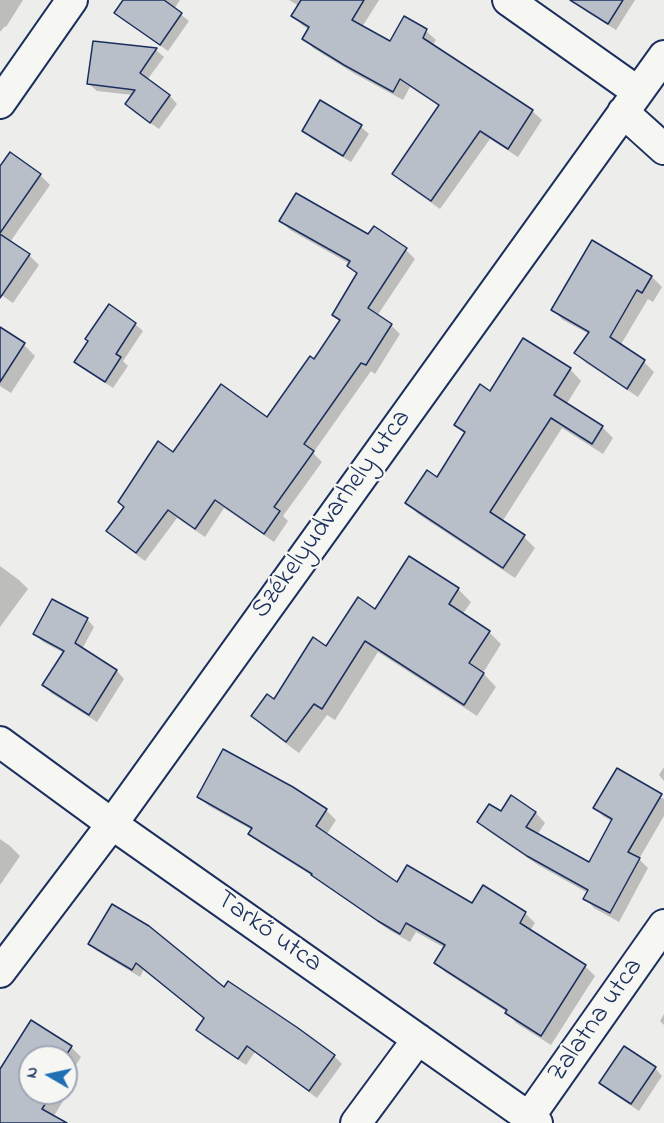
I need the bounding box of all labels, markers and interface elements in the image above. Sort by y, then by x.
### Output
street label: Székelyudvarhely utca [246,404,420,626]
street label: Tarkő utca [209,885,327,981]
street label: Zalatna utca [543,953,651,1089]
north arrow [18,1045,78,1105]
text: N [19,1065,45,1080]

